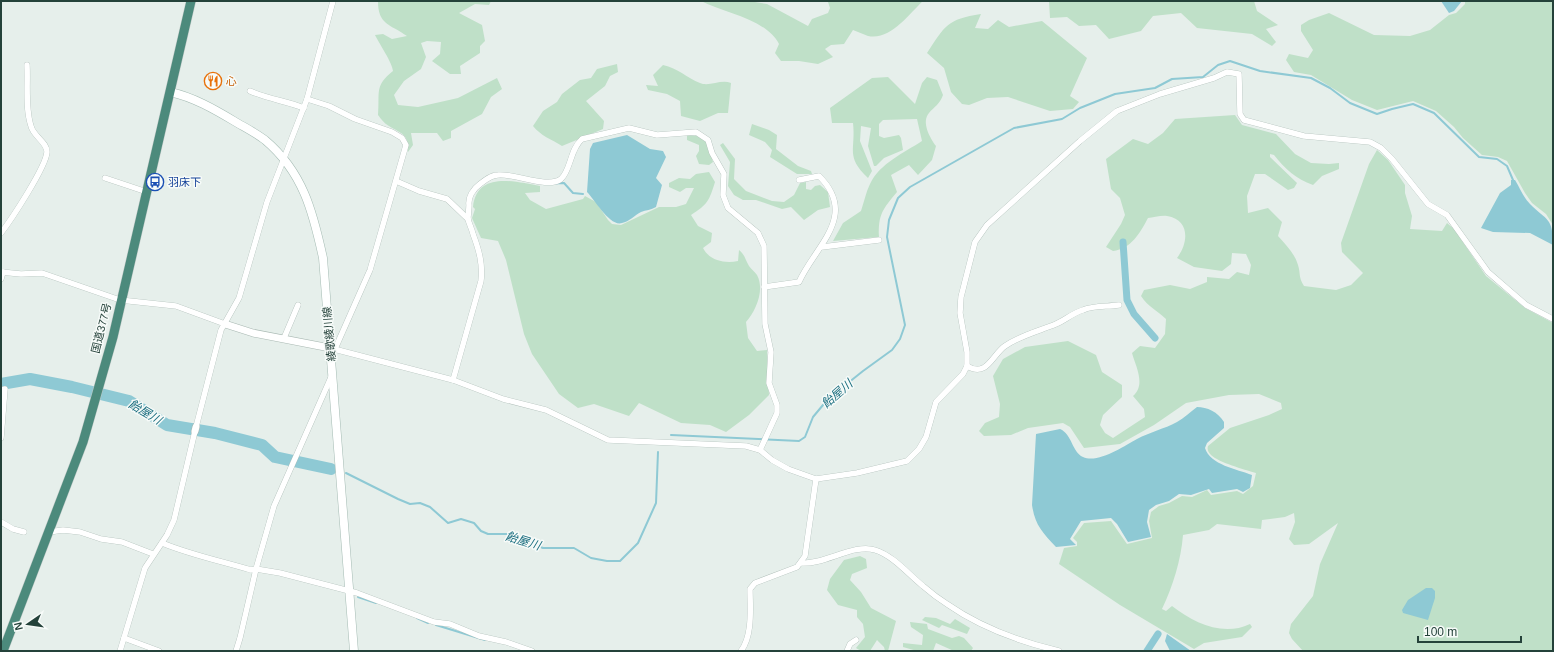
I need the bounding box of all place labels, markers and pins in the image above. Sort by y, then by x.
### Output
restaurant icon: 心 [203,71,223,91]
place label: 心 [226,75,237,87]
bus stop icon: 羽床下 [145,172,165,192]
place label: 羽床下 [168,176,201,188]

